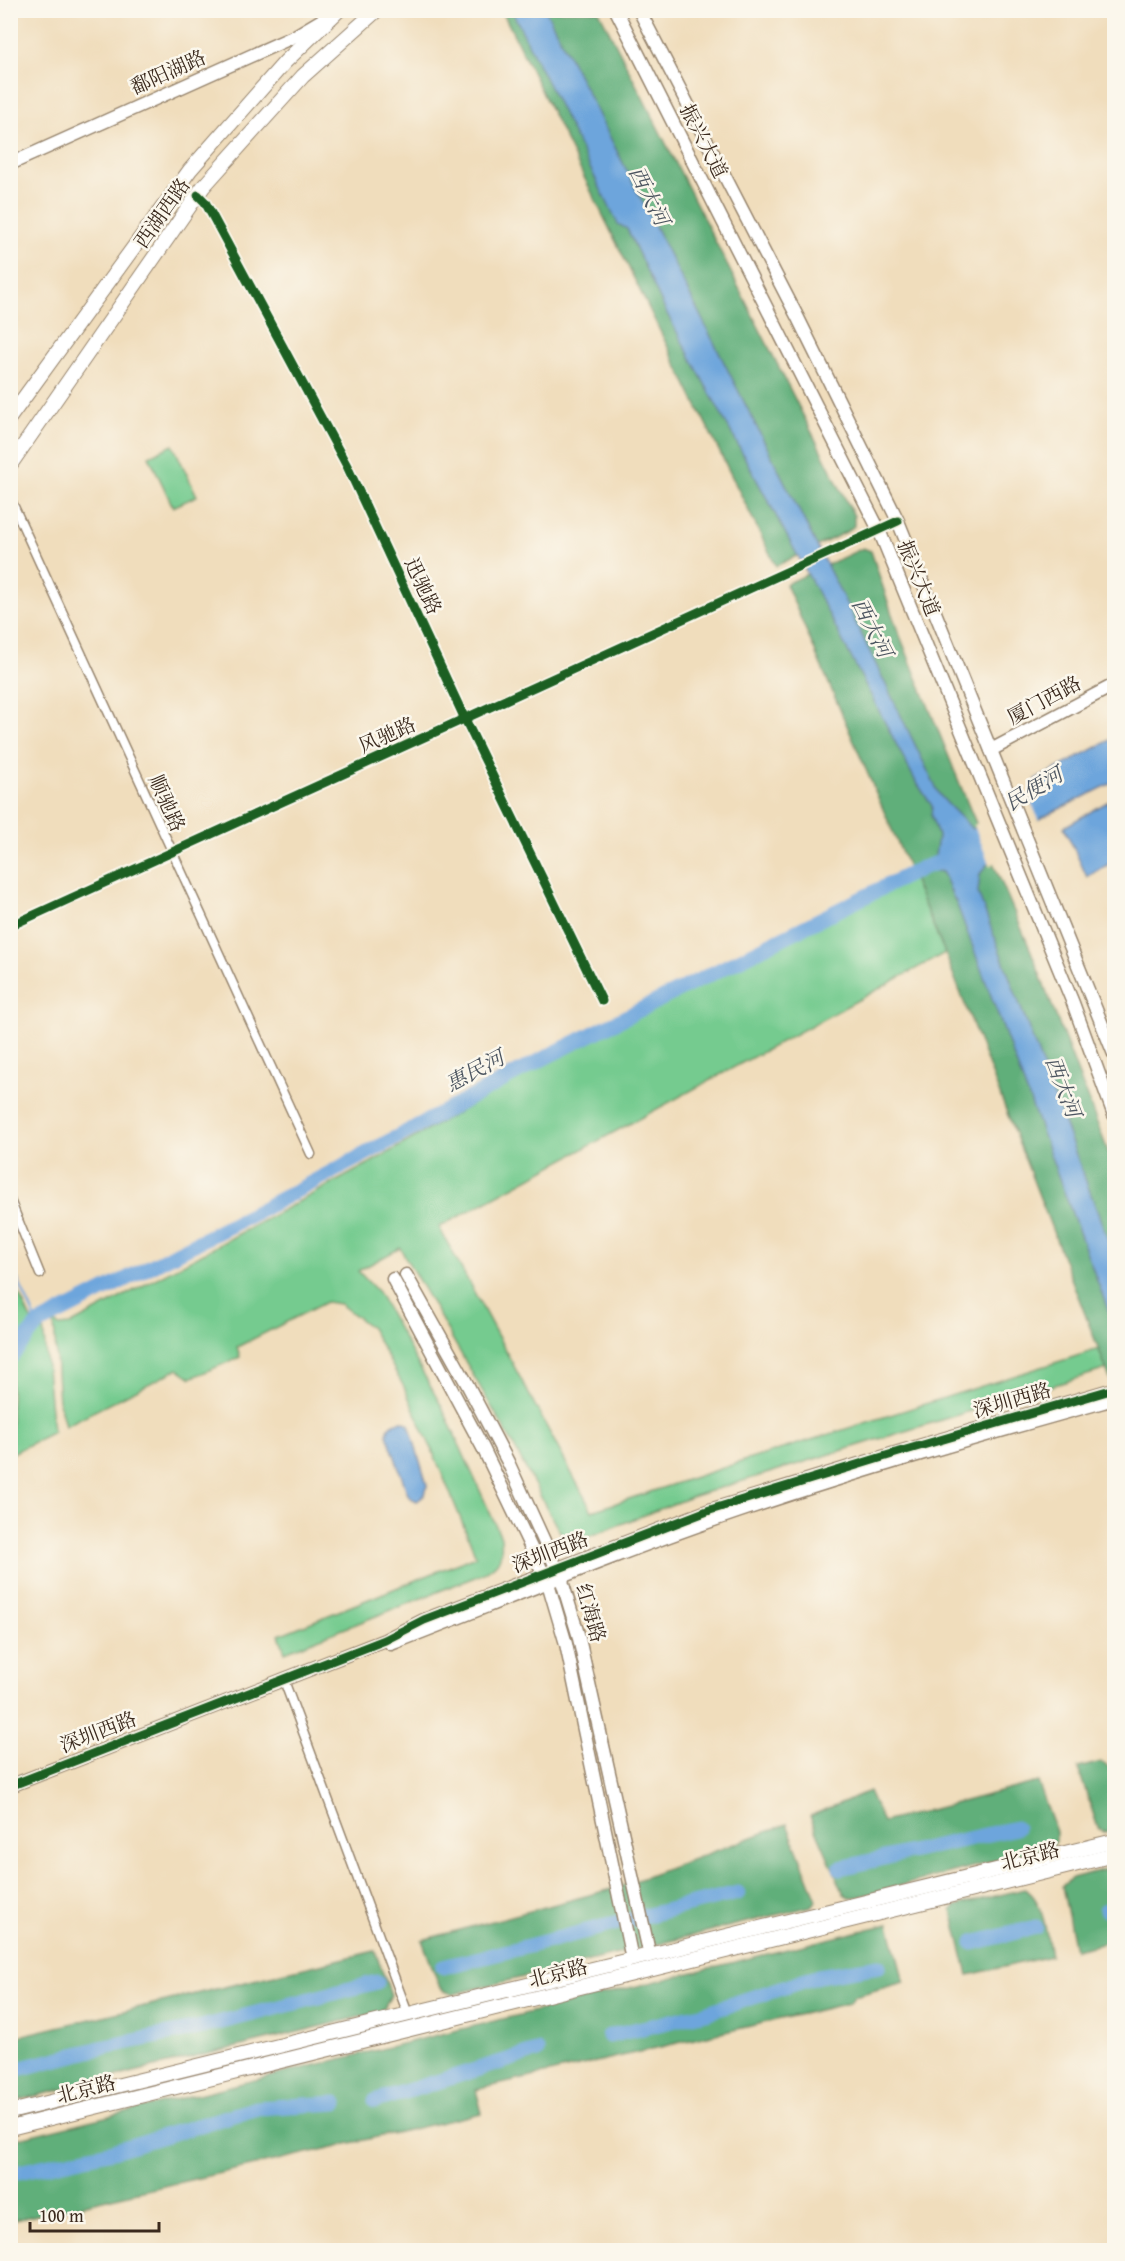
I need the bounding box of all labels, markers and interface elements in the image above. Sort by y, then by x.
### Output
street label: 鄱阳湖路 [125,42,210,101]
street label: 振兴大道 [673,99,736,183]
water label: 西大河 [621,161,679,234]
street label: 西湖西路 [127,172,196,254]
street label: 振兴大道 [891,535,948,620]
street label: 迅驰路 [398,552,449,619]
water label: 西大河 [844,593,902,666]
street label: 厦门西路 [1002,668,1086,731]
street label: 风驰路 [353,709,420,760]
water label: 民便河 [999,757,1072,818]
street label: 顺驰路 [142,769,193,836]
water label: 惠民河 [440,1040,513,1099]
water label: 西大河 [1038,1052,1091,1126]
street label: 深圳西路 [969,1375,1054,1424]
street label: 深圳西路 [507,1524,592,1579]
street label: 红海路 [569,1580,614,1646]
street label: 深圳西路 [55,1704,140,1759]
street label: 北京路 [997,1834,1062,1877]
street label: 北京路 [525,1951,590,1994]
street label: 北京路 [53,2067,118,2110]
scale bar [30,2195,159,2233]
text: 100 m [39,2202,84,2229]

